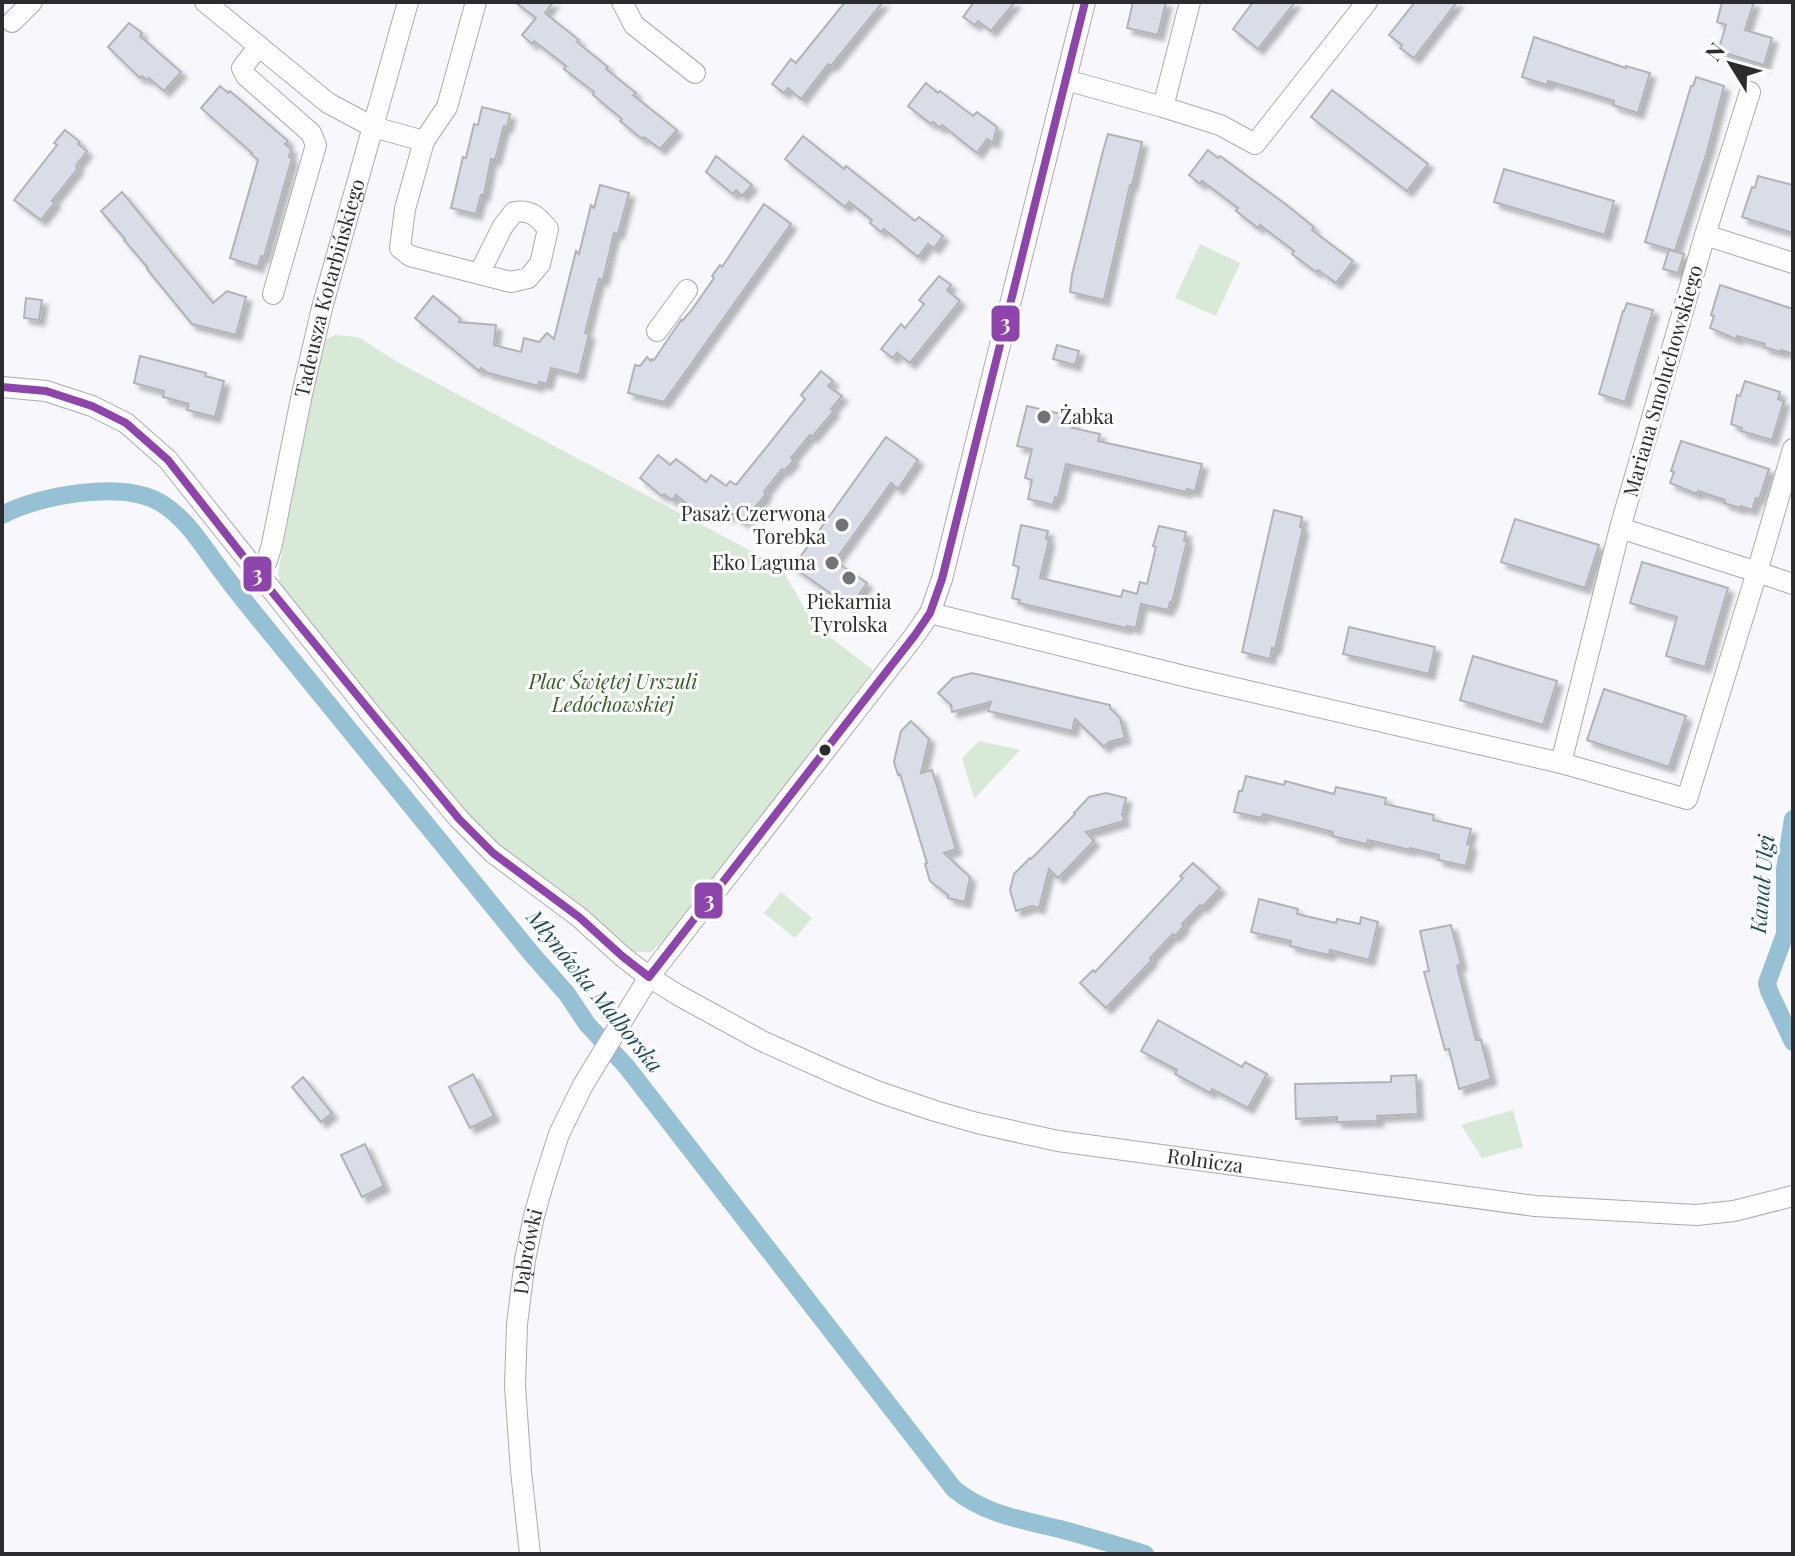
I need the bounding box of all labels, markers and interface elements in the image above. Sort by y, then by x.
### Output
north arrow [1691,24,1771,104]
text: N [1697,36,1731,67]
street label: Tadeusza Kotarbińskiego [287,175,370,400]
street label: Mariana Smoluchowskiego [1615,261,1708,500]
line badge: 3 [990,304,1021,343]
text: 3 [1000,307,1010,337]
place label: Żabka [1060,402,1114,429]
marker: Żabka [1035,408,1053,426]
place label: Pasaż Czerwona Torebka [681,499,826,549]
marker: Pasaż Czerwona Torebka [833,516,851,534]
place label: Eko Laguna [712,548,816,575]
marker: Eko Laguna [823,554,841,572]
line badge: 3 [242,555,273,593]
text: 3 [252,558,262,588]
marker: Piekarnia Tyrolska [840,569,858,587]
place label: Piekarnia Tyrolska [806,587,892,637]
park label: Plac Świętej Urszuli Ledóchowskiej [528,667,698,717]
unlabelled marker [817,742,833,758]
water label: Kanał Ulgi [1742,833,1780,936]
line badge: 3 [693,881,724,920]
text: 3 [704,884,714,914]
water label: Młynówka Malborska [520,902,671,1078]
street label: Rolnicza [1166,1141,1245,1178]
street label: Dąbrówki [506,1205,548,1296]

